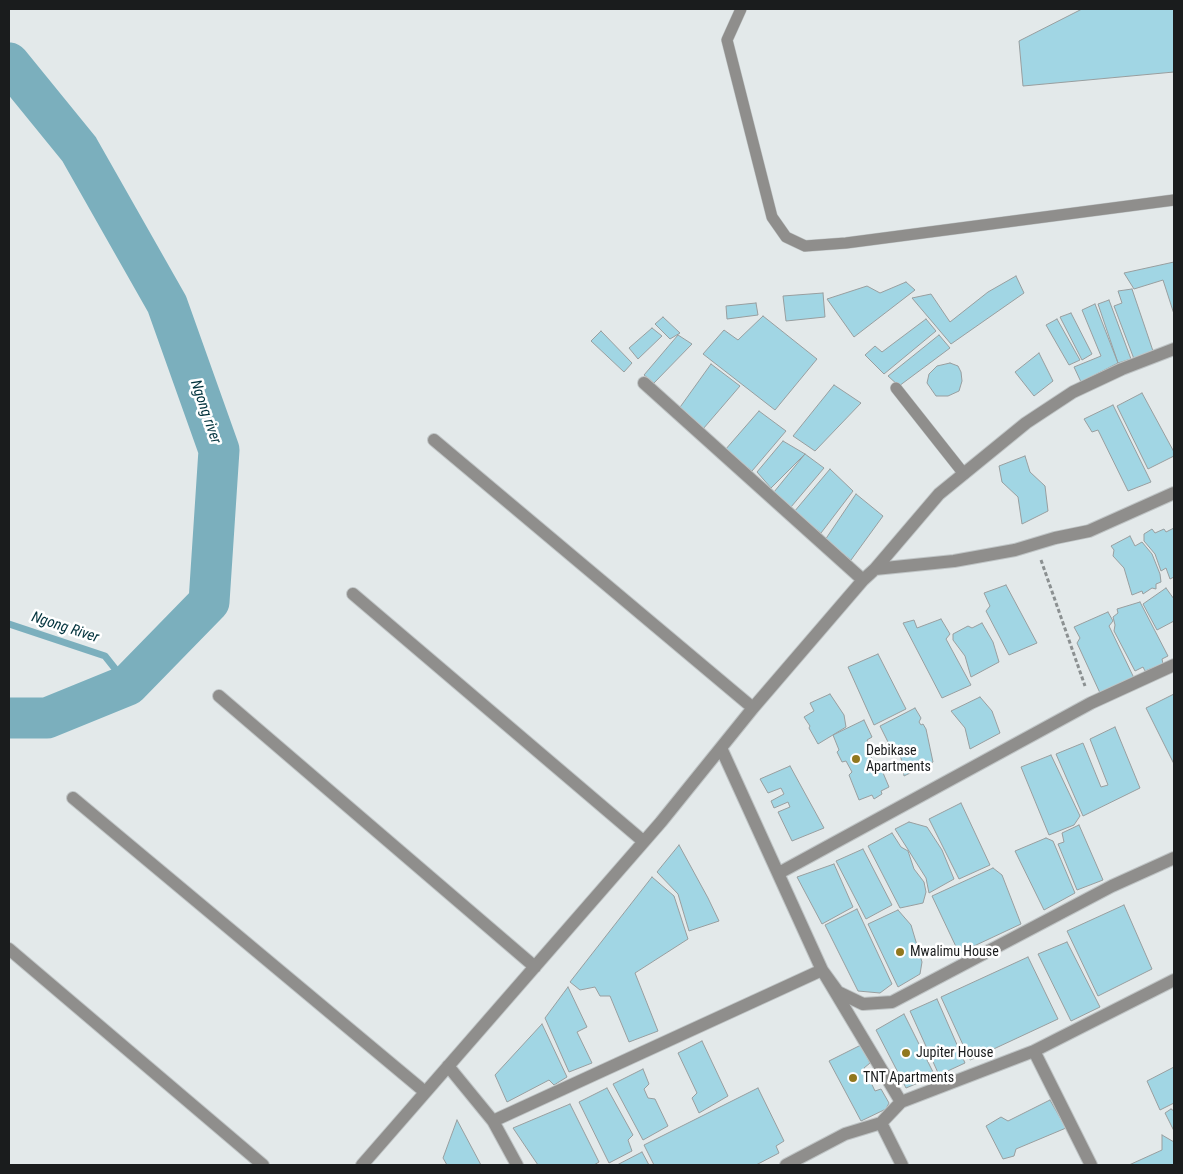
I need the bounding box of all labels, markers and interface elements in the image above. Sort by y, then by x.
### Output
water label: Ngong river [186,378,224,446]
water label: Ngong River [29,609,101,647]
place label: Debikase Apartments [866,743,931,776]
marker: Debikase Apartments [850,753,862,765]
place label: Mwalimu House [910,944,999,960]
marker: Mwalimu House [894,946,906,958]
place label: Jupiter House [916,1045,993,1061]
marker: Jupiter House [900,1047,912,1059]
place label: TNT Apartments [863,1070,954,1086]
marker: TNT Apartments [847,1072,859,1084]

